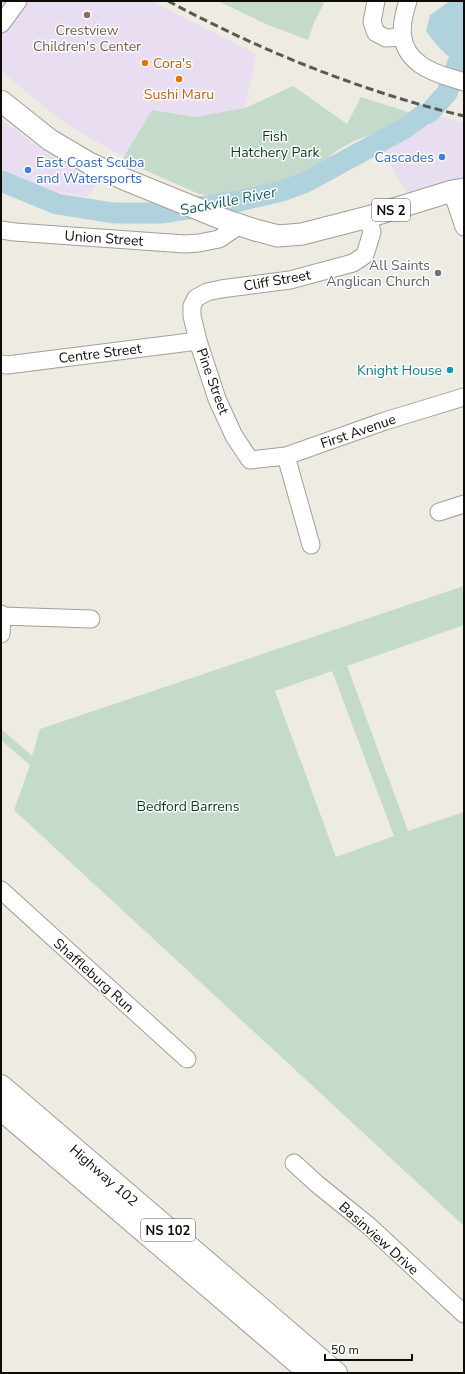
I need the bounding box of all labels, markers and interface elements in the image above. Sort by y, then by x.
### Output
marker: Crestview Children's Center [82,10,92,20]
place label: Crestview Children's Center [33,21,141,56]
place label: Cora's [153,54,192,73]
marker: Cora's [140,58,150,68]
marker: Sushi Maru [174,74,184,84]
place label: Sushi Maru [144,85,214,104]
park label: Fish Hatchery Park [231,127,320,162]
place label: Cascades [374,148,434,167]
marker: Cascades [437,152,447,162]
place label: East Coast Scuba and Watersports [36,153,144,188]
marker: East Coast Scuba and Watersports [23,165,33,175]
water label: Sackville River [178,182,278,220]
road number: NS 2 [372,199,410,221]
street label: Union Street [64,226,144,251]
place label: All Saints Anglican Church [326,256,430,291]
street label: Cliff Street [242,265,312,296]
marker: All Saints Anglican Church [433,268,443,278]
street label: Centre Street [58,339,143,368]
street label: Pine Street [192,345,233,417]
place label: Knight House [357,361,442,380]
marker: Knight House [445,365,455,375]
street label: First Avenue [318,410,398,453]
park label: Bedford Barrens [137,797,240,816]
street label: Shaffleburg Run [49,934,138,1017]
street label: Highway 102 [65,1140,142,1210]
street label: Basinview Drive [335,1197,423,1279]
road number: NS 102 [141,1219,195,1241]
scale bar [325,1336,412,1362]
text: 50 m [331,1342,359,1358]

